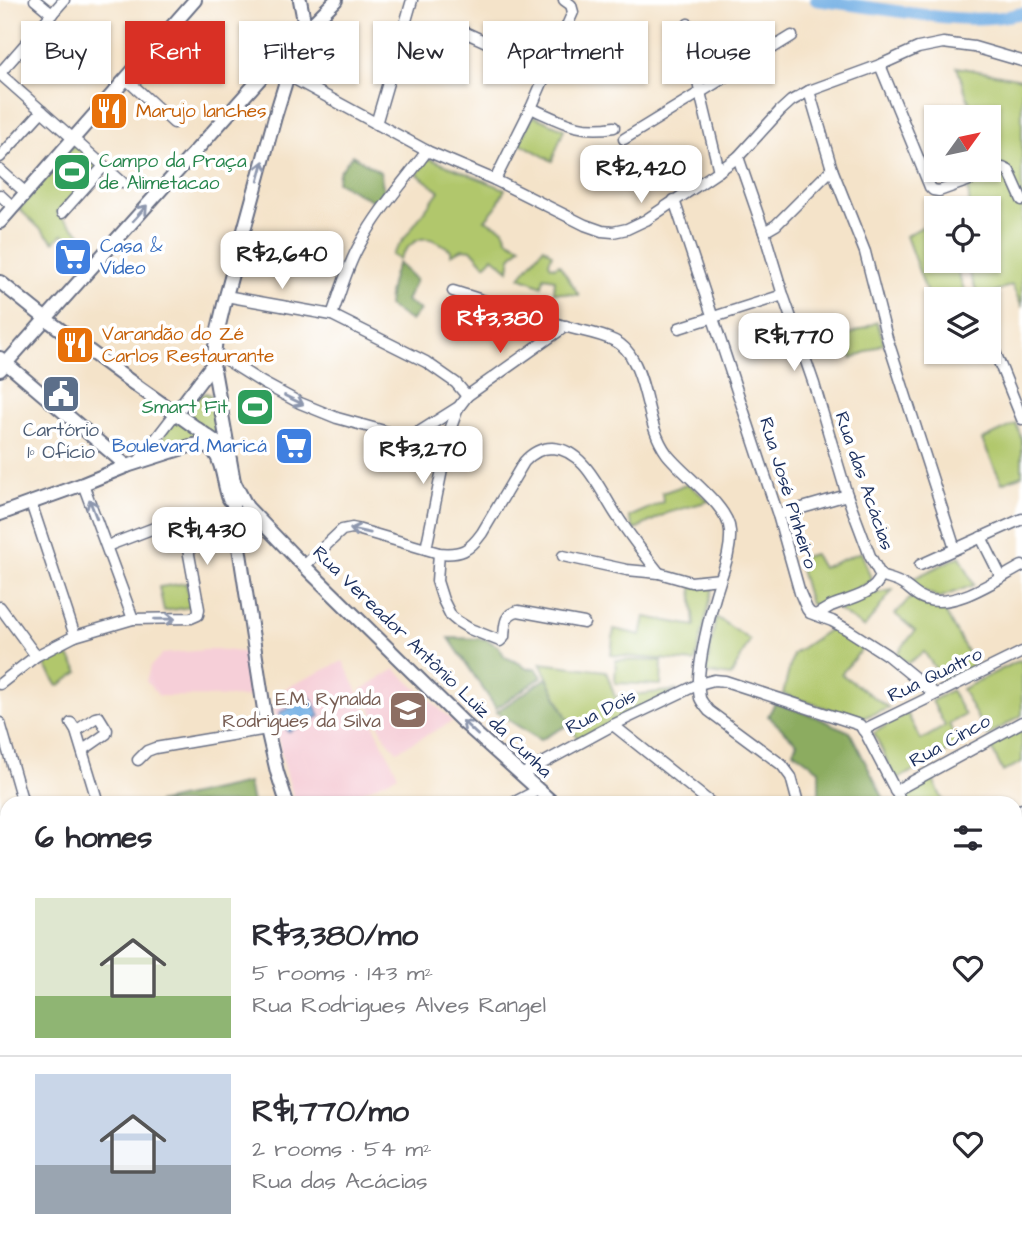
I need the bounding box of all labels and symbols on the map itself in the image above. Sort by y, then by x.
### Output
restaurant icon: Marujo lanches [88,90,130,132]
place label: Marujo lanches [136,98,267,125]
north arrow [924,105,1001,182]
pin: R$2,420 [576,146,706,205]
place label: Campo da Praça de Alimetacao [99,148,247,197]
sports icon: Campo da Praça de Alimetacao [51,151,93,193]
one-way arrow [255,160,268,182]
one-way arrow [132,204,148,222]
pin: R$2,640 [217,232,347,291]
place label: Casa & Vídeo [100,233,163,282]
supermarket icon: Casa & Vídeo [52,236,94,278]
pin: R$3,380 [435,296,565,355]
pin: R$1,770 [729,314,859,373]
place label: Varandão do Zé Carlos Restaurante [102,321,274,370]
restaurant icon: Varandão do Zé Carlos Restaurante [54,324,96,366]
public building icon: Cartório 1º Ofício [40,373,82,415]
sports icon: Smart Fit [234,386,276,428]
place label: Smart Fit [142,394,228,421]
one-way arrow [283,394,304,407]
street label: Rua das Acácias [828,408,900,554]
street label: Rua José Pinheiro [752,414,824,572]
place label: Cartório 1º Ofício [23,417,99,466]
supermarket icon: Boulevard Maricá [273,425,315,467]
pin: R$3,270 [358,426,488,486]
place label: Boulevard Maricá [112,433,267,460]
one-way arrow [85,499,98,521]
pin: R$1,430 [142,508,272,567]
one-way arrow [349,523,372,537]
street label: Rua Vereador Antônio Luiz da Cunha [306,540,558,784]
one-way arrow [153,612,176,626]
street label: Rua Quatro [883,640,987,710]
street label: Rua Dois [561,683,641,741]
place label: E.M. Rynalda Rodrigues da Silva [222,686,381,736]
school or university icon: E.M. Rynalda Rodrigues da Silva [387,689,429,731]
street label: Rua Cinco [905,707,996,774]
one-way arrow [462,720,479,737]

